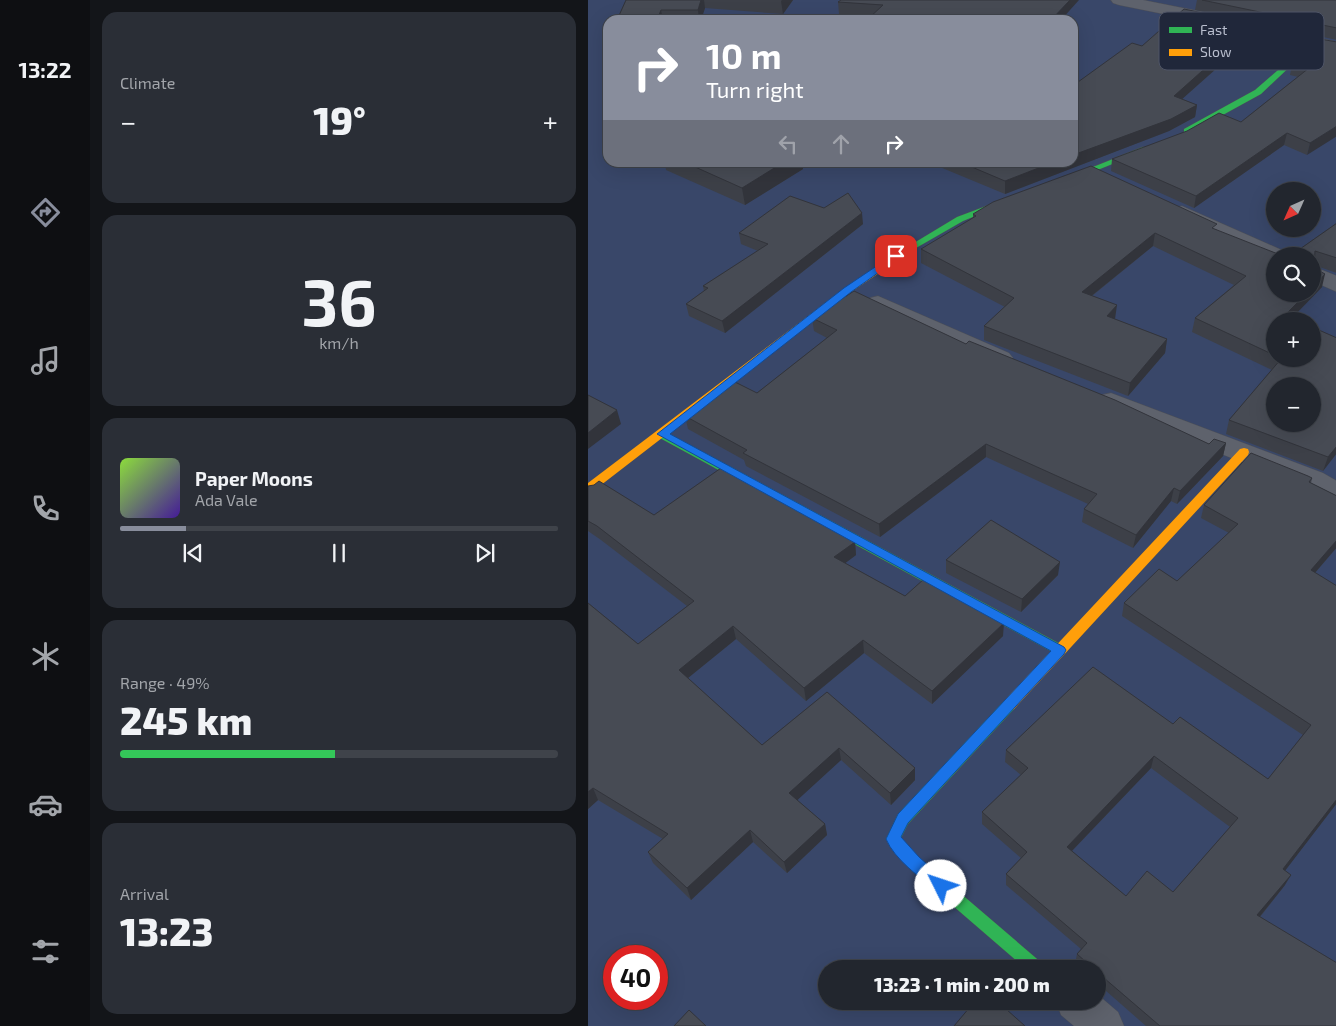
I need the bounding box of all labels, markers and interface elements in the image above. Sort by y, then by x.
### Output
legend [1159,12,1324,70]
text: Fast [1200,21,1227,38]
text: 10 m [706,34,782,76]
icon: right [623,35,688,100]
text: Slow [1200,43,1232,60]
text: 13:22 [18,56,72,82]
text: Climate [120,73,175,92]
text: Turn right [706,76,804,102]
text: 19° [313,97,366,143]
text: − [120,104,136,138]
text: + [543,104,558,138]
icon: left [774,130,802,158]
icon: ahead [827,130,855,158]
icon: right [880,130,908,158]
north arrow [1266,182,1320,238]
map controls [1266,182,1321,432]
icon: directions [28,195,63,230]
pin [875,235,917,277]
icon: arrive [882,242,910,270]
button: search [1266,247,1321,302]
text: 36 [301,261,377,339]
button: + [1266,312,1321,367]
text: km/h [319,333,359,352]
icon: music [28,343,63,378]
button: − [1266,377,1321,432]
text: Paper Moons [195,467,313,490]
text: Ada Vale [195,490,258,509]
icon: phone [28,491,63,526]
icon: previous [179,539,207,567]
icon: pause [325,539,353,567]
icon: next [471,539,499,567]
icon: climate [28,639,63,674]
text: Range · 49% [120,673,210,692]
text: 245 km [120,697,252,743]
icon: car [28,787,63,822]
position arrow [914,859,966,911]
text: Arrival [120,884,169,903]
text: 13:23 [120,908,213,954]
icon: filters [28,934,63,969]
speed limit sign: 40 [603,945,668,1010]
text: 13:23 · 1 min · 200 m [874,973,1050,996]

